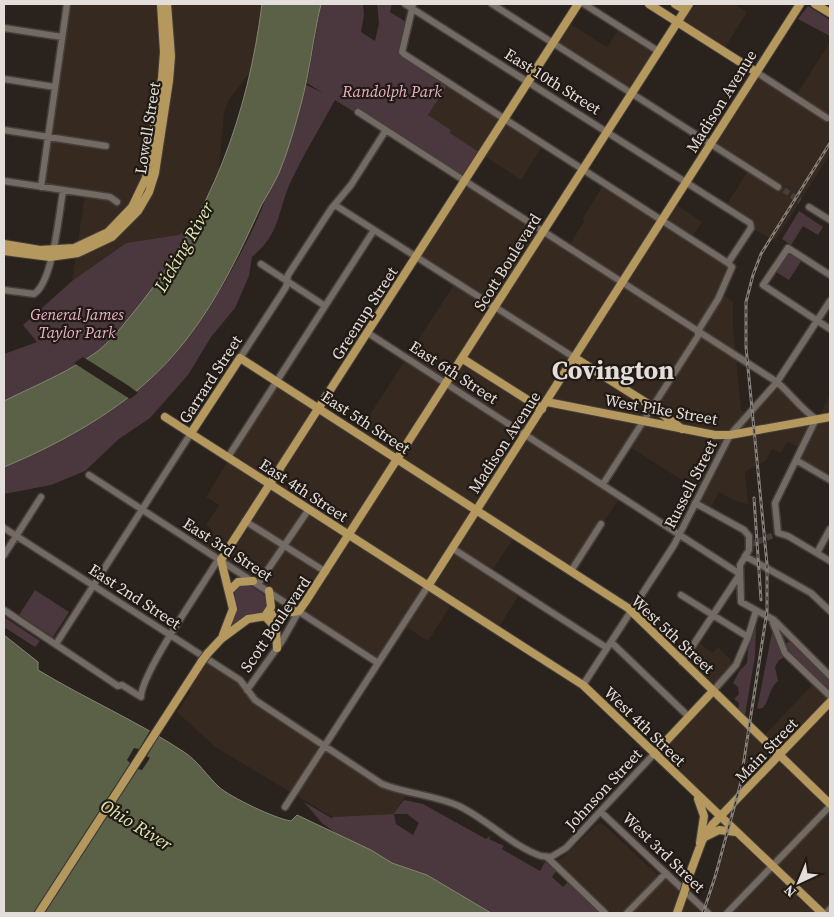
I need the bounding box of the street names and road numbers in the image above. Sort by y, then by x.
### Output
street label: East 10th Street [501,43,606,120]
street label: Madison Avenue [680,45,762,157]
street label: Lowell Street [129,80,165,176]
street label: Scott Boulevard [468,209,546,315]
street label: Greenup Street [326,261,403,364]
street label: Garrard Street [173,330,247,427]
street label: East 6th Street [405,335,503,409]
street label: East 5th Street [317,385,415,459]
street label: Madison Avenue [463,387,545,497]
street label: West Pike Street [603,388,720,430]
street label: Russell Street [658,435,722,532]
street label: East 4th Street [255,453,353,527]
street label: East 3rd Street [179,512,278,587]
street label: East 2nd Street [85,558,186,634]
street label: Scott Boulevard [235,572,315,676]
street label: West 5th Street [627,590,720,679]
street label: West 4th Street [599,681,691,771]
street label: Main Street [730,712,803,787]
street label: Johnson Street [559,743,647,835]
street label: West 3rd Street [618,807,711,898]

